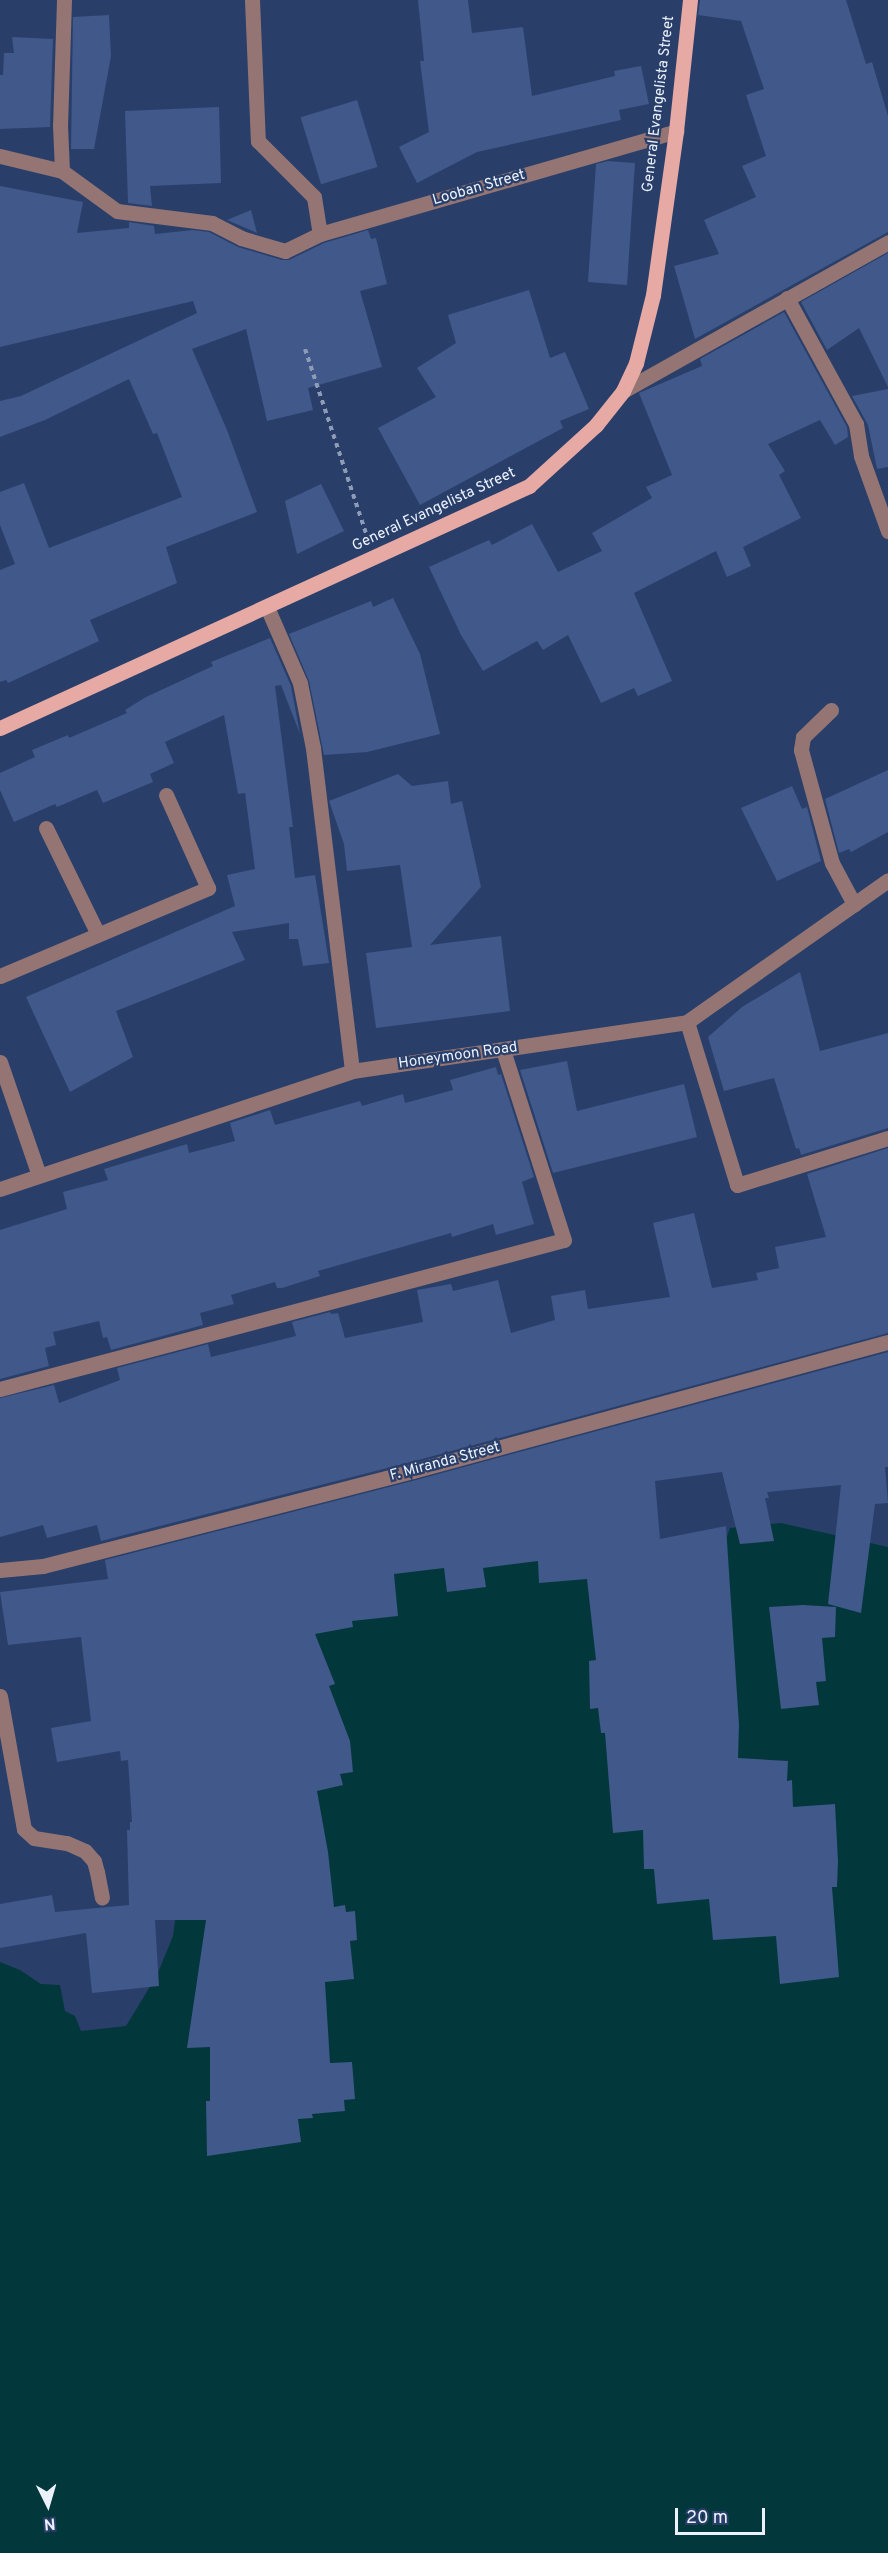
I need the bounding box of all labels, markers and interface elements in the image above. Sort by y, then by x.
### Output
street label: General Evangelista Street [639,15,679,193]
street label: Looban Street [431,166,527,210]
street label: General Evangelista Street [350,464,518,556]
street label: Honeymoon Road [397,1039,519,1073]
street label: F. Miranda Street [388,1439,502,1485]
north arrow [18,2475,78,2535]
scale bar [678,2496,768,2534]
text: 20 m [686,2507,728,2530]
text: N [43,2512,56,2533]

